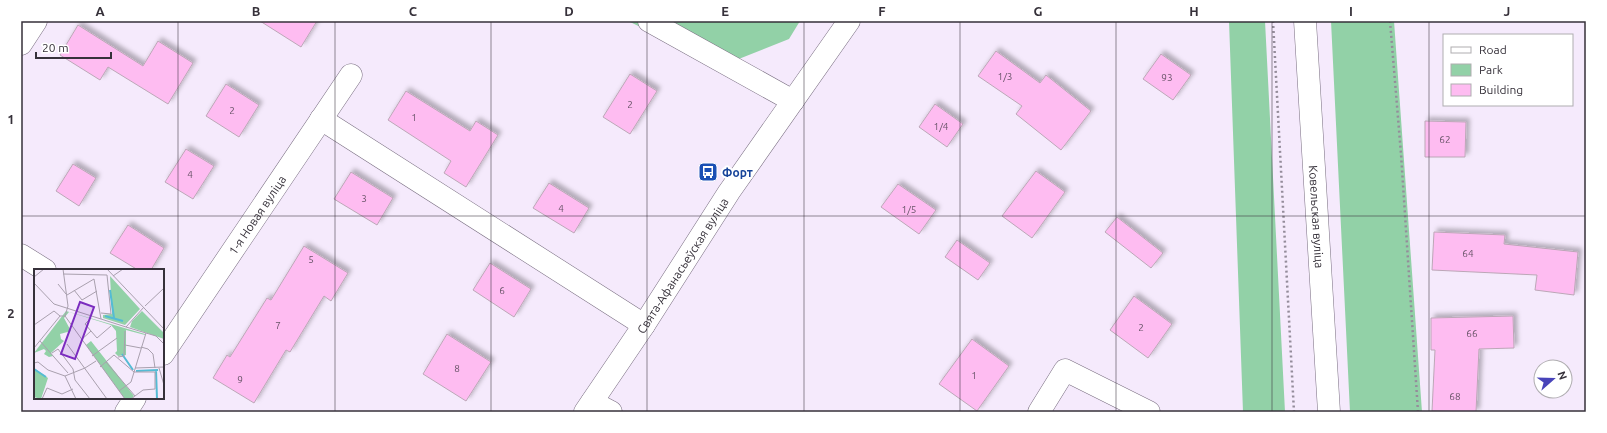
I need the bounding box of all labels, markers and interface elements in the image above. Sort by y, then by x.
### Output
text: A [95,4,105,18]
text: B [252,4,261,18]
text: C [409,4,418,18]
text: D [564,4,574,18]
text: E [721,4,729,18]
text: F [878,4,886,18]
text: G [1034,4,1043,18]
text: H [1189,4,1199,18]
text: I [1349,4,1353,18]
text: J [1504,4,1510,18]
scale bar [36,34,111,60]
legend [1443,34,1573,106]
text: 20 m [42,41,69,54]
text: Road [1479,43,1507,56]
text: Park [1479,63,1503,76]
house number: 1/3 [998,71,1012,82]
house number: 93 [1161,72,1173,83]
text: Building [1479,83,1523,96]
house number: 2 [627,99,633,110]
house number: 2 [229,105,235,116]
text: 1 [7,112,15,126]
house number: 1 [411,112,417,123]
house number: 1/4 [934,121,949,132]
house number: 62 [1439,134,1451,145]
bus stop icon: Форт [697,161,719,183]
street label: Ковельская вуліца [1307,165,1327,269]
place label: Форт [722,166,753,179]
house number: 4 [187,169,193,180]
street label: 1-я Новая вуліца [226,173,288,257]
house number: 3 [361,193,367,204]
street label: Свята-Афанасьеўская вуліца [634,195,730,336]
house number: 4 [558,203,564,214]
house number: 1/5 [902,204,916,215]
house number: 64 [1462,248,1474,259]
house number: 5 [308,254,314,265]
inset map [34,269,164,399]
house number: 6 [499,285,505,296]
text: 2 [7,306,15,320]
house number: 7 [275,320,281,331]
house number: 2 [1138,322,1144,333]
house number: 66 [1466,328,1478,339]
north arrow [1533,359,1573,399]
house number: 8 [454,363,460,374]
house number: 1 [971,370,977,381]
text: N [1555,370,1569,381]
house number: 9 [237,374,243,385]
house number: 68 [1449,391,1461,402]

